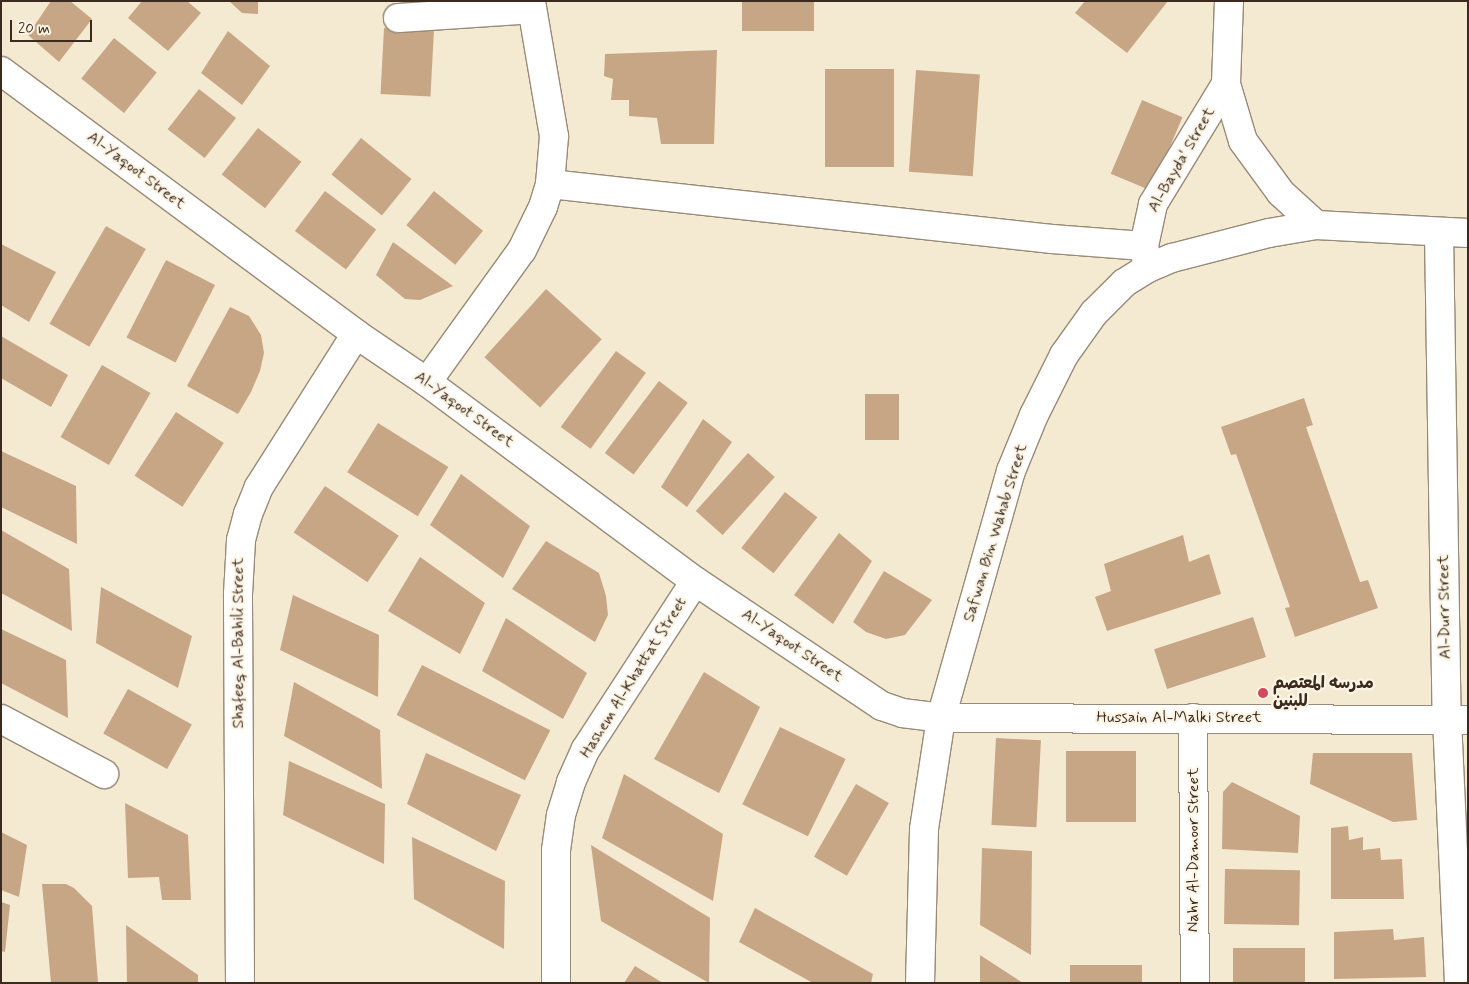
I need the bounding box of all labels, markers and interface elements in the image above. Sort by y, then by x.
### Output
scale bar [12,10,95,42]
text: 20 m [18,19,50,39]
street label: Al-Bayda' Street [1144,104,1220,216]
street label: Al-Yaqoot Street [83,128,189,214]
street label: Al-Yaqoot Street [411,368,517,452]
street label: Safwan Bin Wahab Street [960,443,1032,623]
street label: Al-Durr Street [1434,555,1456,659]
street label: Shafeeq Al-Bahili Street [229,558,249,728]
street label: Hashem Al-Khattat Street [576,593,692,763]
street label: Al-Yaqoot Street [738,605,846,687]
place label: مدرسه المعتصم للبنين [1273,674,1374,712]
marker: مدرسه المعتصم للبنين [1257,687,1269,699]
street label: Hussain Al-Malki Street [1097,708,1261,728]
street label: Nahr Al-Damoor Street [1184,767,1204,933]

